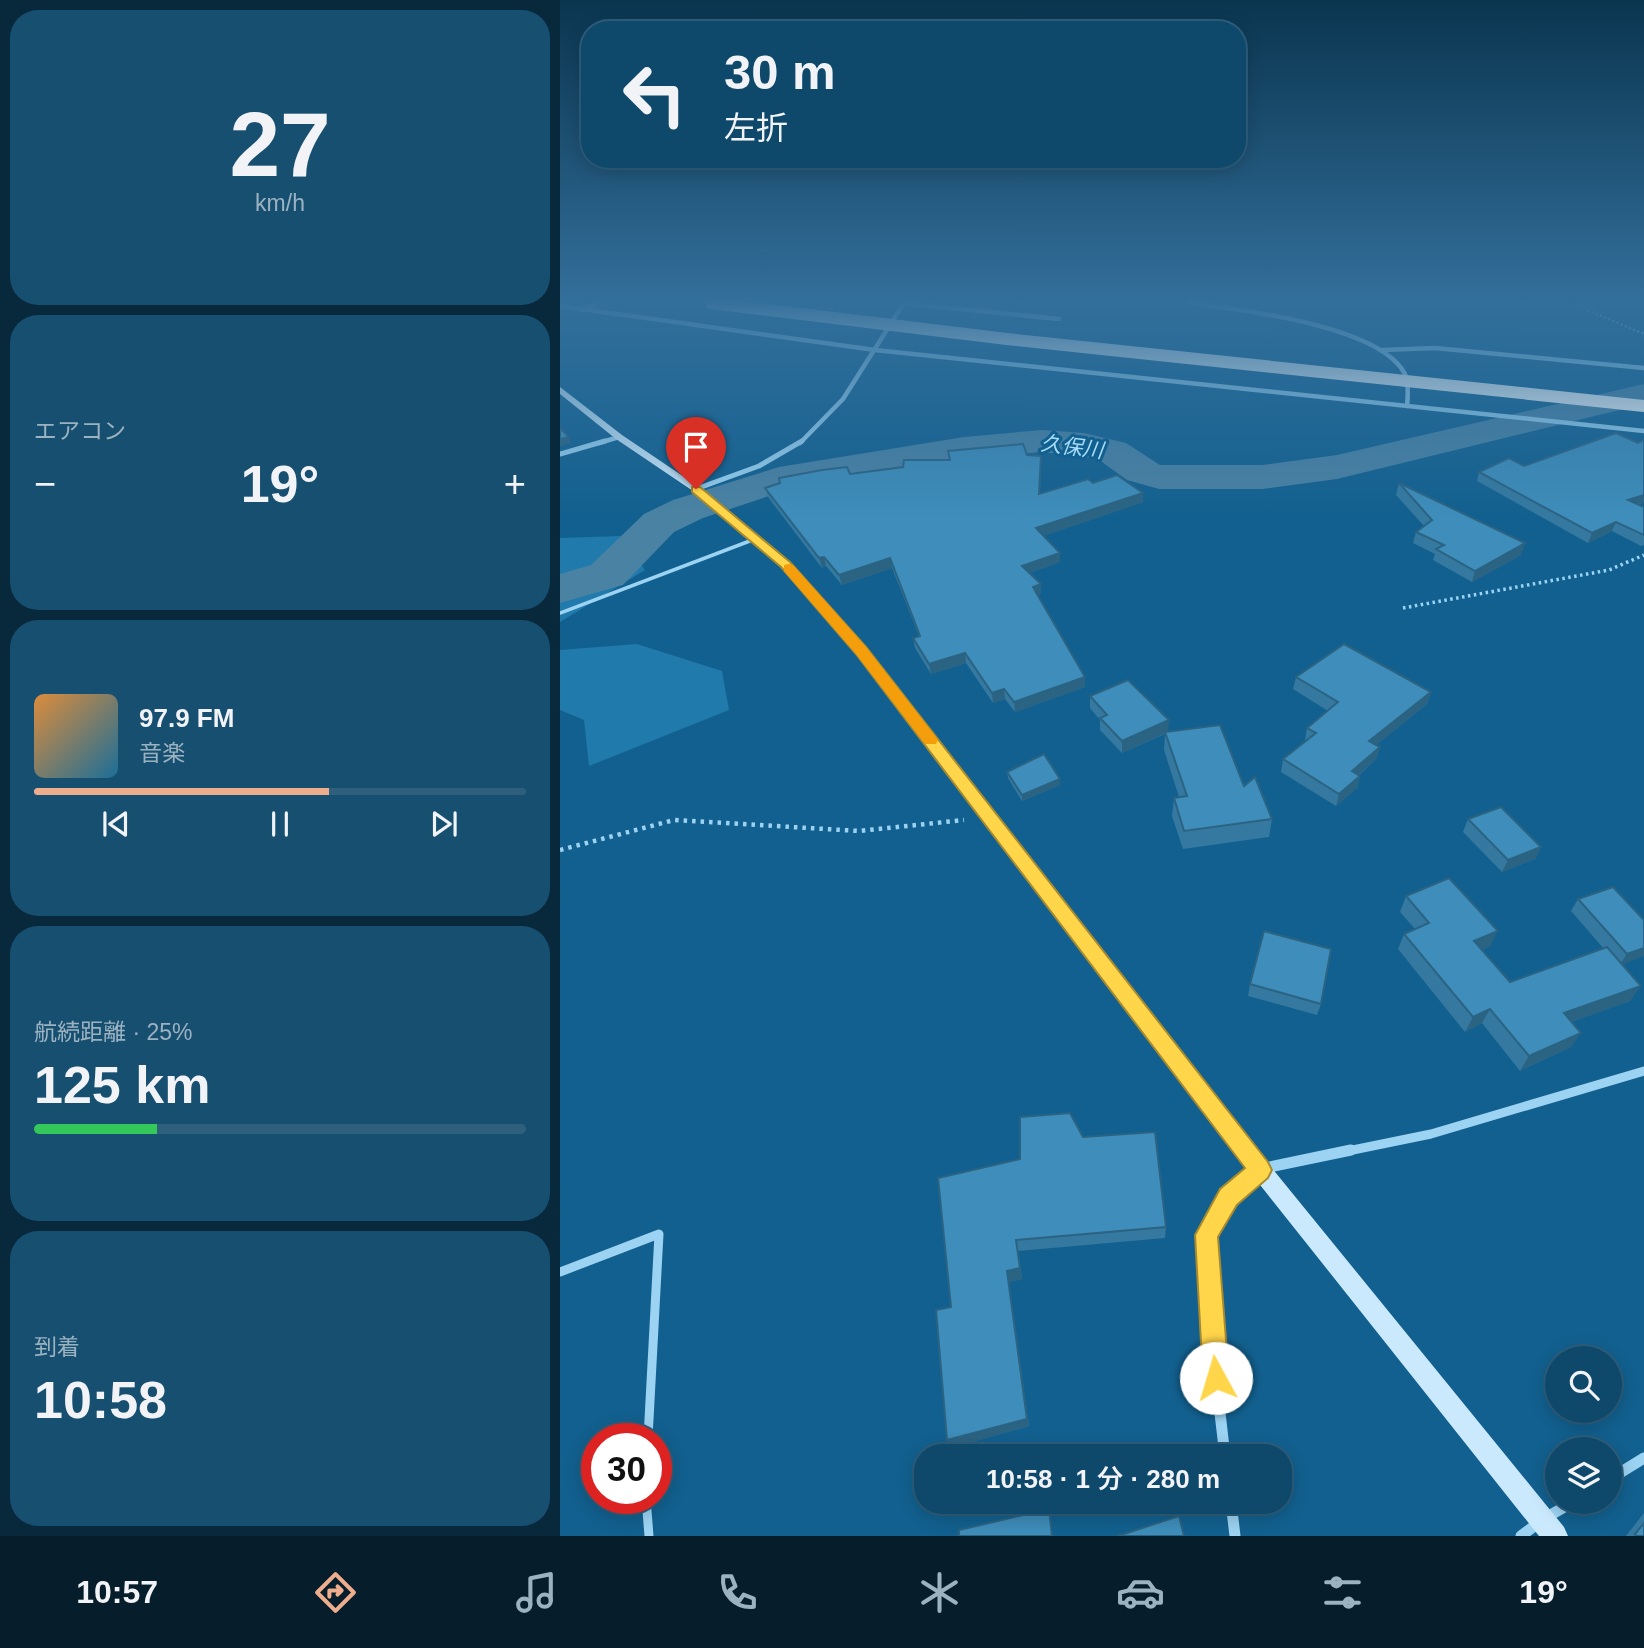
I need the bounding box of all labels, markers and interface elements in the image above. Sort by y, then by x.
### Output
text: 30 m [724,45,836,99]
icon: left [609,49,700,140]
text: 27 [229,94,331,195]
text: 左折 [724,110,788,146]
text: km/h [255,190,305,216]
pin [666,417,726,489]
text: エアコン [34,418,126,444]
icon: arrive [677,428,715,466]
water label: 久保川 [1039,431,1107,462]
text: 19° [241,455,319,513]
text: − [34,463,56,505]
text: + [504,463,526,505]
text: 97.9 FM [139,703,234,733]
text: 音楽 [139,740,185,766]
icon: previous [97,805,135,843]
icon: pause [261,805,299,843]
icon: next [425,805,463,843]
text: 航続距離 · 25% [34,1019,192,1045]
text: 125 km [34,1056,210,1114]
text: 到着 [34,1334,80,1360]
position arrow [1179,1341,1253,1415]
map controls [1545,1346,1622,1514]
button: search [1545,1346,1622,1423]
text: 10:58 [34,1371,167,1429]
speed limit sign: 30 [581,1423,672,1514]
button: layers [1545,1437,1622,1514]
text: 10:58 · 1 分 · 280 m [986,1464,1220,1494]
icon: directions [311,1568,360,1617]
icon: music [512,1568,561,1617]
icon: phone [713,1568,762,1617]
icon: climate [915,1568,964,1617]
icon: car [1116,1568,1165,1617]
icon: filters [1318,1568,1367,1617]
text: 10:57 [76,1574,158,1610]
text: 19° [1519,1574,1568,1610]

